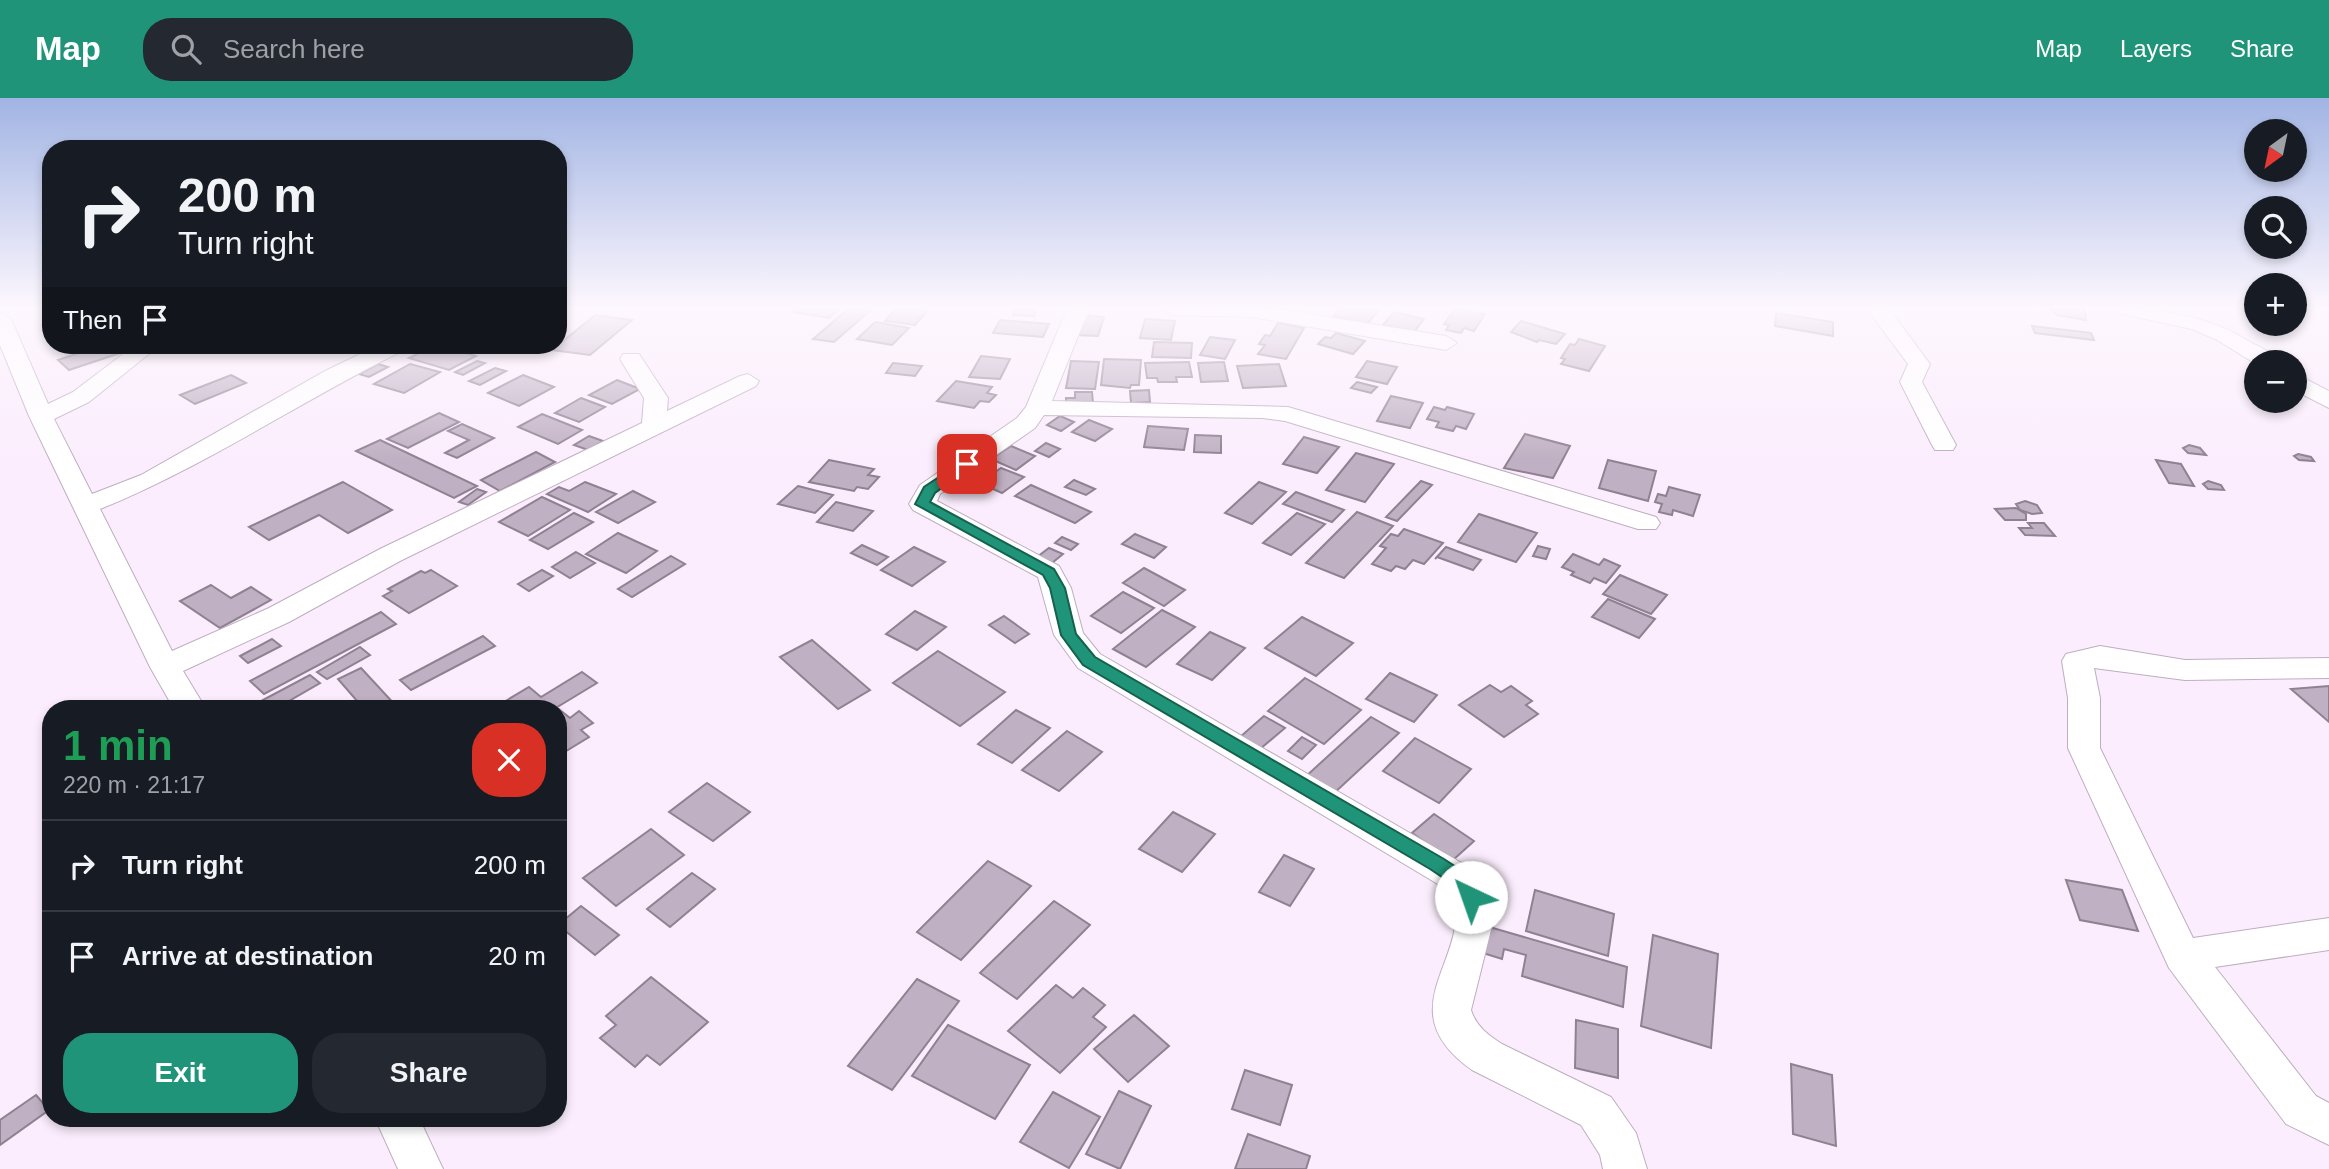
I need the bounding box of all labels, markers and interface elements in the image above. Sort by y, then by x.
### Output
search box [143,18,633,81]
text: Map [35,30,101,67]
icon: search [167,30,205,68]
text: Search here [223,34,365,64]
text: Map [2035,35,2082,62]
text: Layers [2120,35,2192,62]
text: Share [2230,35,2294,62]
north arrow [2244,119,2306,182]
map controls [2244,119,2307,413]
icon: right [63,168,154,259]
text: 200 m [178,168,317,222]
button: search [2244,196,2307,259]
text: Turn right [178,225,314,261]
button: + [2244,273,2307,336]
icon: arrive [136,301,174,339]
text: Then [63,305,122,335]
button: − [2244,350,2307,413]
pin [937,434,997,494]
icon: arrive [948,445,986,483]
text: 1 min [63,722,173,769]
button: close [472,723,546,797]
text: 220 m · 21:17 [63,772,205,798]
icon: right [63,847,101,885]
text: Turn right [122,850,243,880]
text: 200 m [474,850,546,880]
position arrow [1434,860,1508,934]
icon: arrive [63,938,101,976]
text: Arrive at destination [122,941,373,971]
text: 20 m [488,941,546,971]
button: Exit [63,1033,298,1113]
button: Share [312,1033,546,1113]

